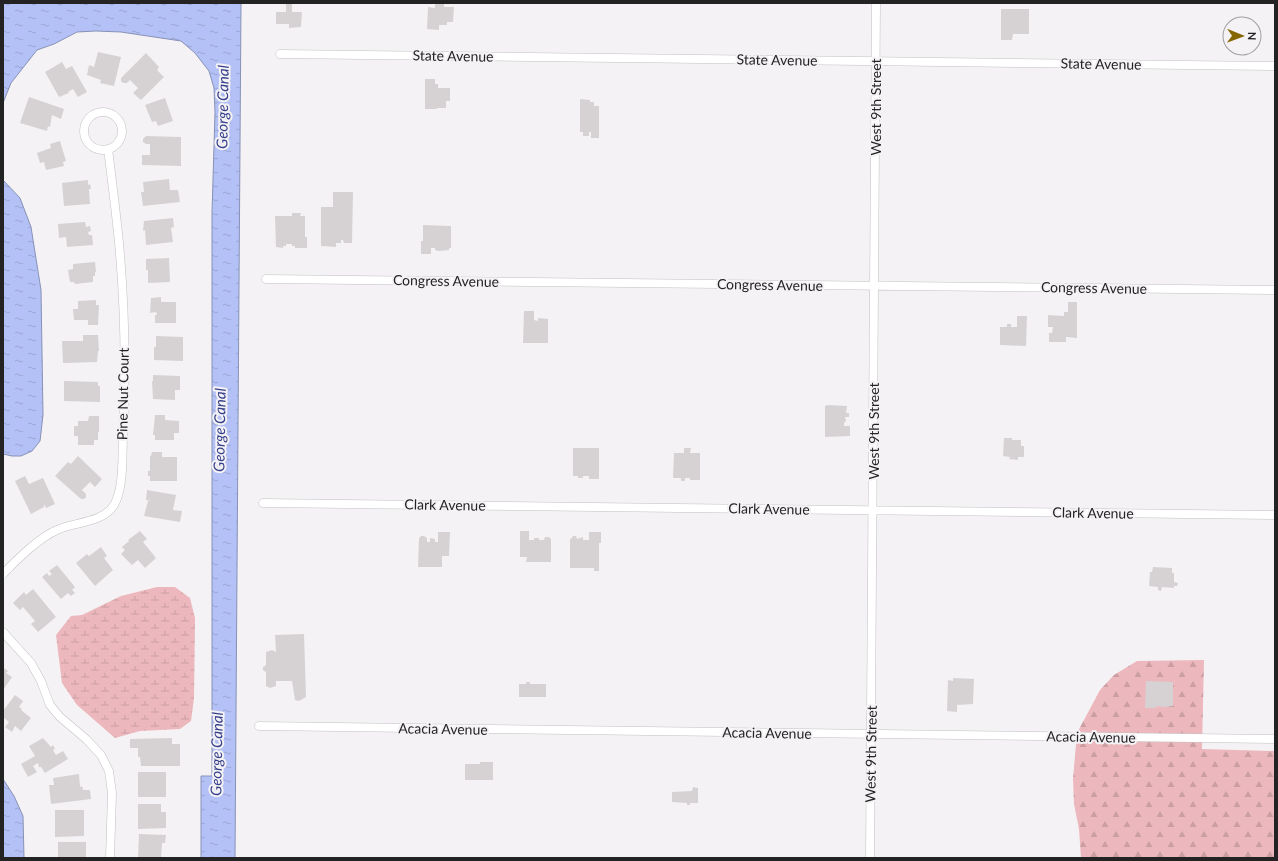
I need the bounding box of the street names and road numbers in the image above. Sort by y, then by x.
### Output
street label: State Avenue [412,46,494,65]
street label: State Avenue [736,50,818,69]
street label: State Avenue [1060,54,1142,73]
street label: West 9th Street [867,58,884,156]
street label: Congress Avenue [393,271,499,290]
street label: Congress Avenue [717,275,823,294]
street label: Congress Avenue [1041,278,1147,297]
street label: Pine Nut Court [113,348,132,440]
street label: West 9th Street [865,382,882,480]
street label: Clark Avenue [404,495,486,514]
street label: Clark Avenue [728,499,810,518]
street label: Clark Avenue [1052,503,1134,522]
street label: West 9th Street [861,705,880,803]
street label: Acacia Avenue [398,719,488,738]
street label: Acacia Avenue [722,723,812,742]
street label: Acacia Avenue [1046,727,1136,746]

